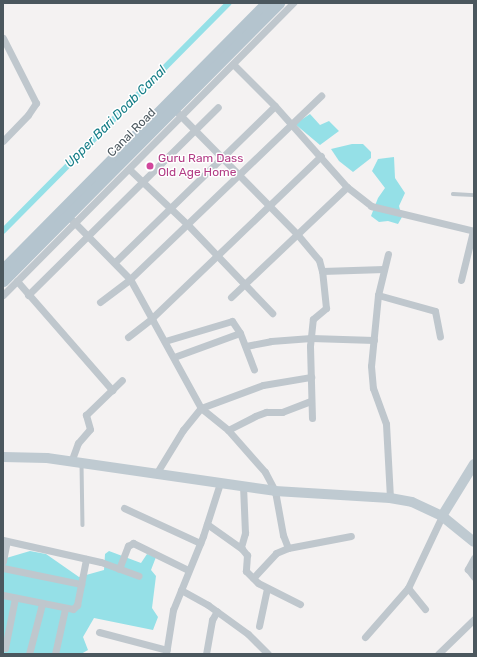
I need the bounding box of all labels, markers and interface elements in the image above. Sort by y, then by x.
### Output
water label: Upper Bari Doab Canal [62,63,170,171]
street label: Canal Road [105,106,159,160]
place label: Guru Ram Dass Old Age Home [158,152,243,180]
marker: Guru Ram Dass Old Age Home [145,161,155,171]

